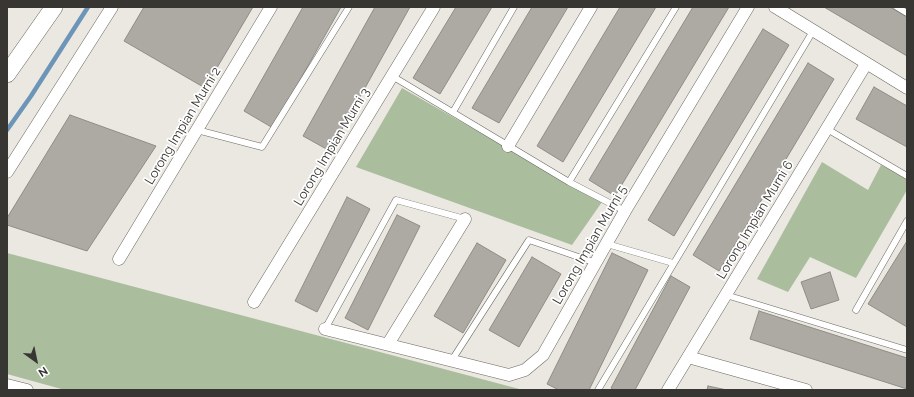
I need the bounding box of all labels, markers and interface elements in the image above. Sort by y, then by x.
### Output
street label: Lorong Impian Murni 2 [142,64,224,188]
street label: Lorong Impian Murni 3 [291,85,373,209]
street label: Lorong Impian Murni 6 [713,158,797,282]
street label: Lorong Impian Murni 5 [550,183,630,307]
north arrow [16,341,56,381]
text: N [36,364,50,379]

